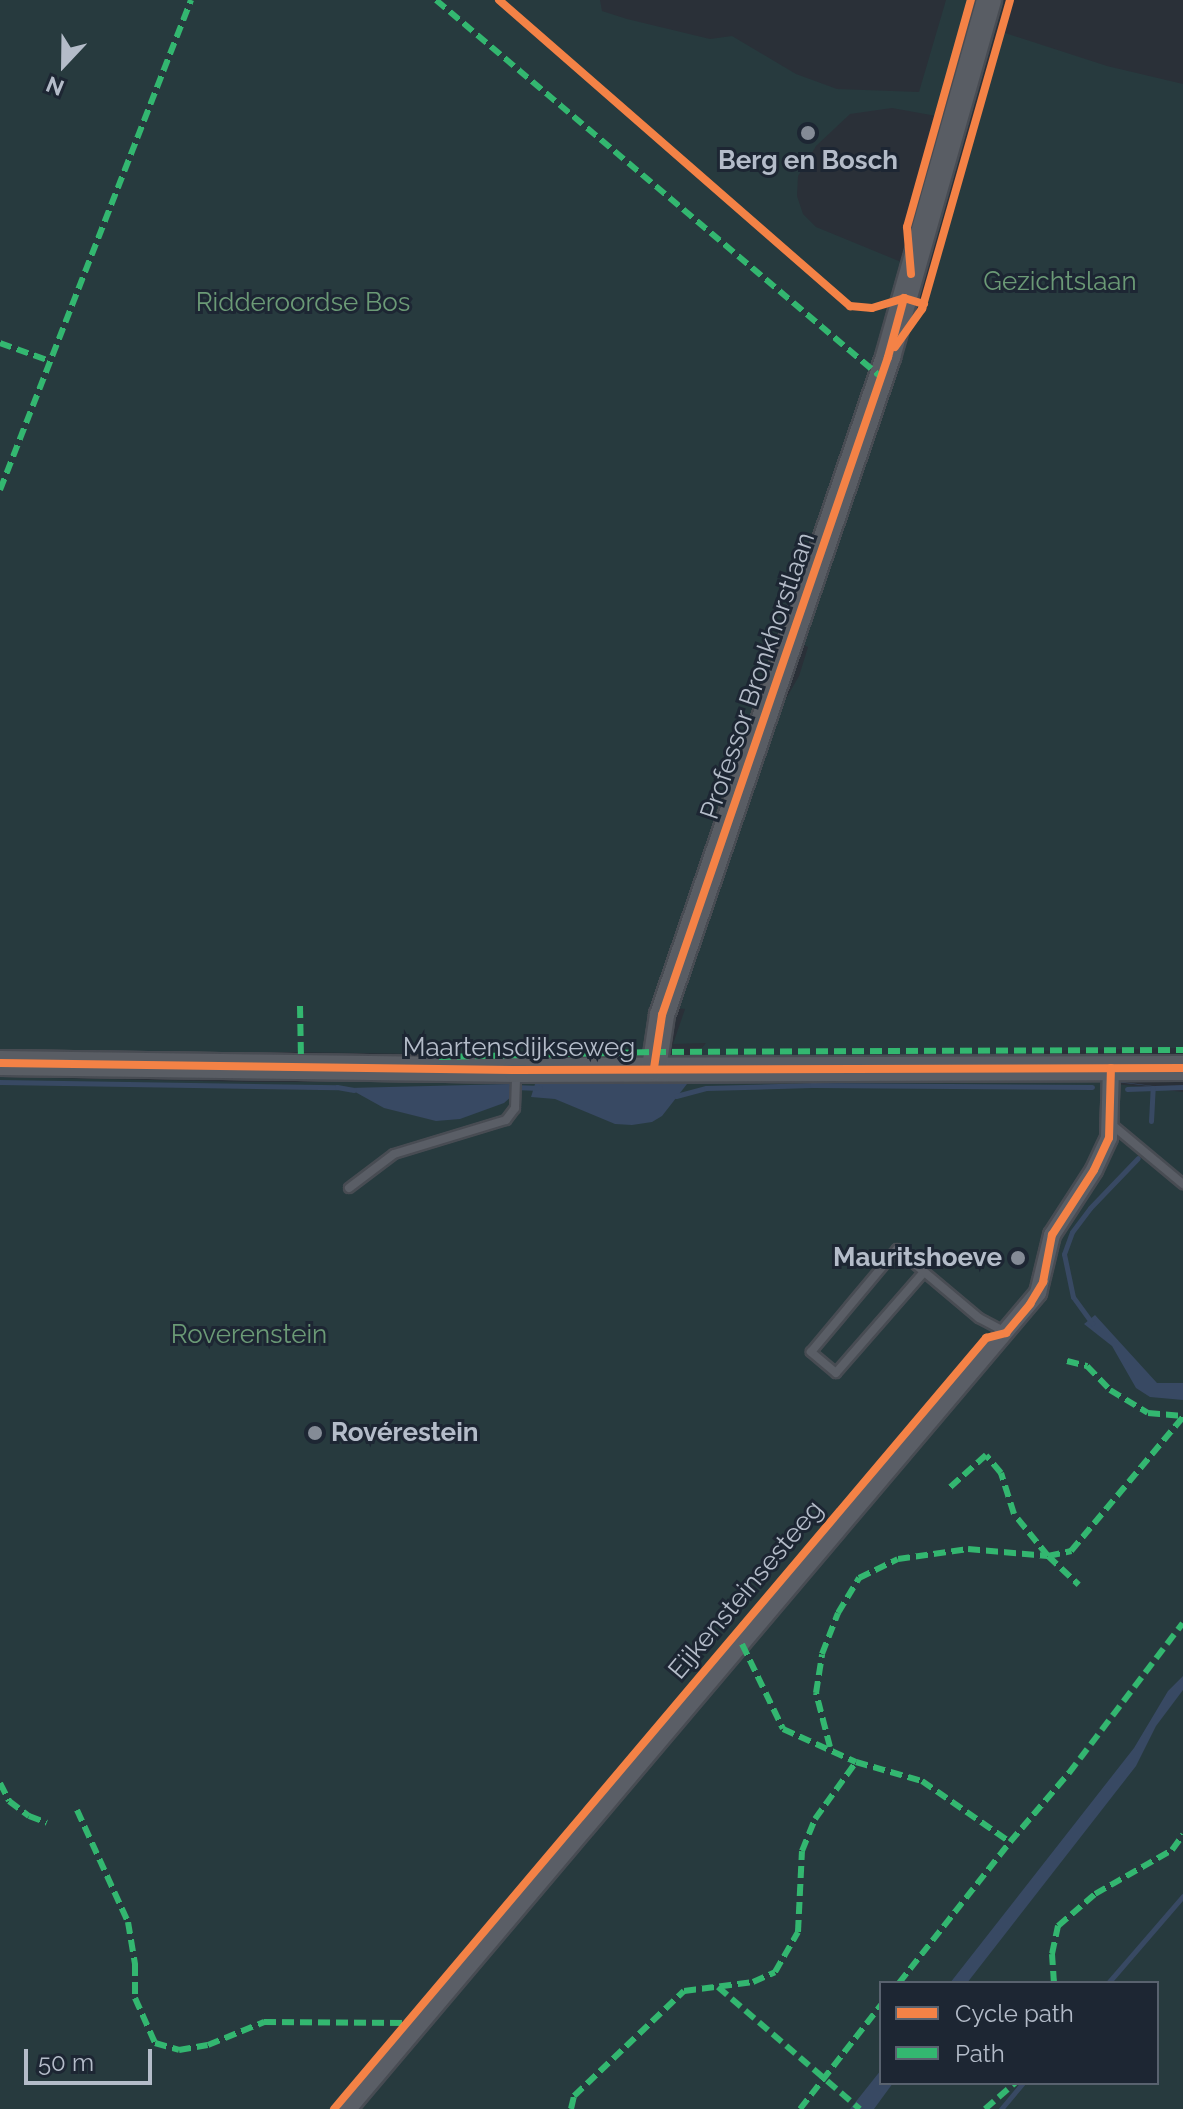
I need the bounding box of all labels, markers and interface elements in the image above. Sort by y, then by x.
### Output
north arrow [24,24,104,104]
text: N [42,71,68,101]
marker: Berg en Bosch [799,124,817,142]
place label: Berg en Bosch [718,145,898,177]
park label: Gezichtslaan [983,266,1137,298]
park label: Ridderoordse Bos [196,287,410,319]
street label: Professor Bronkhorstlaan [694,528,822,824]
street label: Maartensdijkseweg [403,1032,635,1064]
place label: Mauritshoeve [833,1242,1002,1274]
marker: Mauritshoeve [1009,1249,1027,1267]
park label: Roverenstein [171,1319,327,1351]
place label: Rovérestein [331,1417,478,1449]
marker: Rovérestein [306,1424,324,1442]
street label: Eijkensteinsesteeg [662,1494,830,1686]
legend [879,1981,1159,2085]
text: Cycle path [955,1999,1074,2028]
scale bar [28,2033,156,2083]
text: Path [955,2039,1005,2068]
text: 50 m [38,2048,94,2077]

